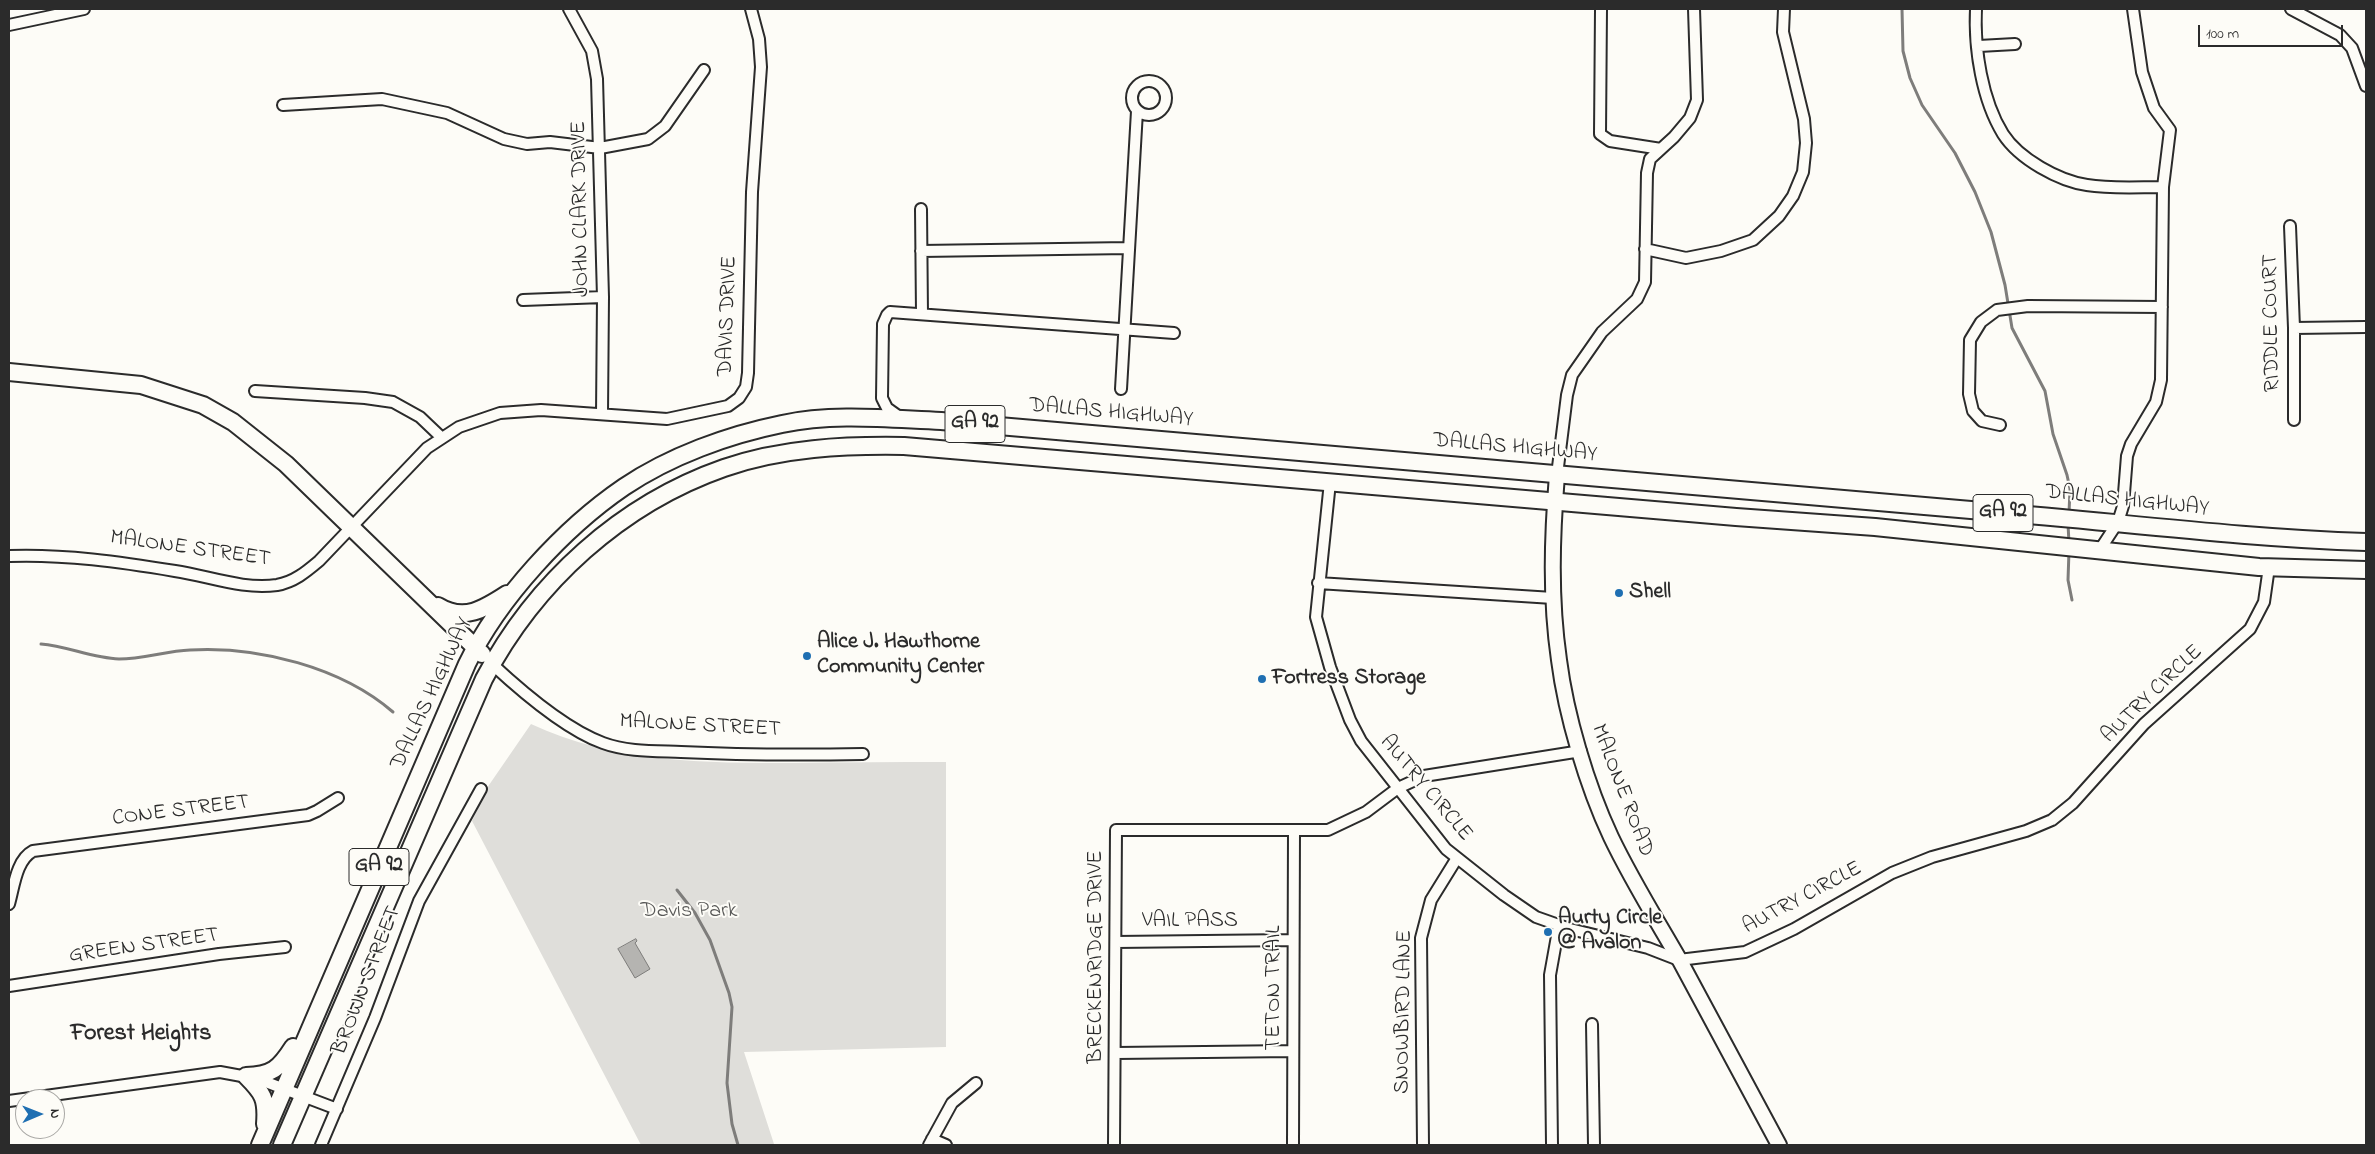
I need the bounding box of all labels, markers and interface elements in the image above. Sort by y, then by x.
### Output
scale bar [2200,15,2345,47]
text: 100 m [2206,23,2239,45]
street label: JOHN CLARK DRIVE [567,121,597,297]
street label: RIDDLE COURT [2259,254,2287,392]
street label: DAVIS DRIVE [714,255,744,377]
street label: DALLAS HIGHWAY [1028,394,1194,434]
road number: GA 92 [945,406,1005,442]
street label: DALLAS HIGHWAY [1432,429,1598,469]
street label: DALLAS HIGHWAY [2044,480,2210,524]
road number: GA 92 [1973,494,2033,532]
street label: MALONE STREET [108,526,272,574]
place label: Shell [1629,580,1671,606]
marker: Shell [1613,587,1625,599]
street label: DALLAS HIGHWAY [386,614,480,774]
place label: Alice J. Hawthorne Community Center [817,630,984,681]
street label: AUTRY CIRCLE [2097,640,2209,750]
marker: Alice J. Hawthorne Community Center [801,650,813,662]
place label: Fortress Storage [1272,666,1426,692]
marker: Fortress Storage [1256,673,1268,685]
street label: MALONE STREET [619,710,781,744]
street label: MALONE ROAD [1584,721,1658,861]
street label: AUTRY CIRCLE [1373,730,1477,848]
street label: CONE STREET [111,791,251,833]
road number: GA 92 [349,849,409,886]
street label: BRECKENRIDGE DRIVE [1084,850,1110,1064]
street label: AUTRY CIRCLE [1739,857,1867,941]
park label: Davis Park [641,899,737,925]
street label: BROWN STREET [328,903,408,1059]
place label: Aurty Circle @ Avalon [1558,906,1662,958]
street label: VAIL PASS [1142,909,1238,935]
street label: GREEN STREET [67,923,221,971]
street label: TETON TRAIL [1262,926,1288,1050]
marker: Aurty Circle @ Avalon [1542,926,1554,938]
street label: SNOWBIRD LANE [1390,930,1420,1094]
district label: Forest Heights [71,1021,211,1049]
north arrow [15,1089,65,1139]
text: N [44,1109,65,1119]

